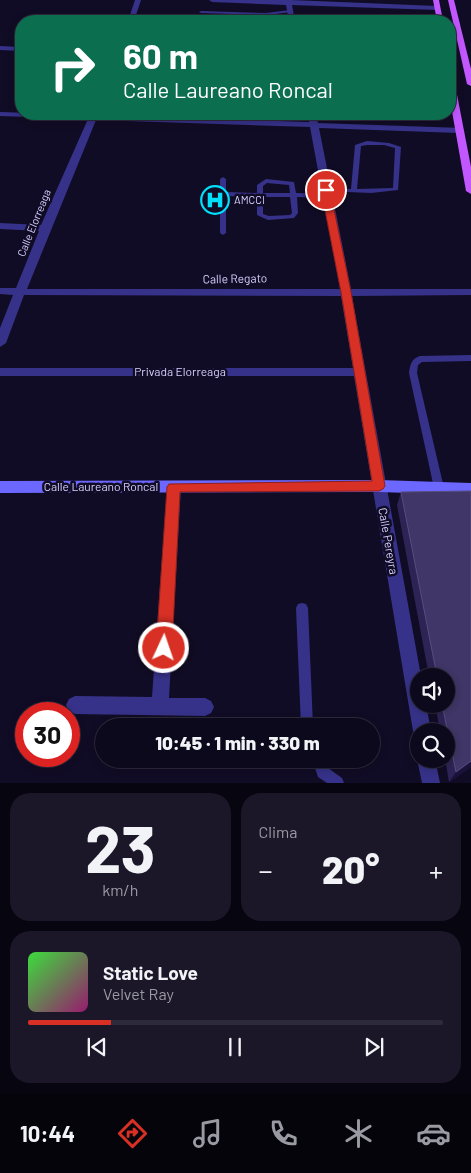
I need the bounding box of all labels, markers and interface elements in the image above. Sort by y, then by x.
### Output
text: 60 m [123,34,198,76]
icon: right [40,35,105,100]
text: Calle Laureano Roncal [123,76,333,102]
pin [305,169,347,211]
icon: arrive [312,176,340,204]
hospital icon: AMCCI [200,185,230,215]
street label: Calle Elorreaga [14,187,53,258]
place label: AMCCI [234,193,265,206]
street label: Calle Regato [203,270,267,286]
street label: Privada Elorreaga [134,364,226,378]
street label: Calle Laureano Roncal [44,479,158,493]
street label: Calle Pereyra [376,506,402,575]
position arrow [137,621,189,673]
map controls [410,668,455,768]
button: sound [410,668,455,713]
speed limit sign: 30 [15,702,80,767]
button: search [410,723,455,768]
text: 10:45 · 1 min · 330 m [155,731,320,754]
text: 23 [85,808,156,886]
text: Clima [259,822,297,841]
text: 20° [322,846,380,892]
text: − [259,853,273,887]
text: + [429,853,443,887]
text: km/h [102,880,138,899]
text: Static Love [103,961,198,984]
text: Velvet Ray [103,984,174,1003]
icon: previous [83,1033,111,1061]
icon: pause [221,1033,249,1061]
icon: next [360,1033,388,1061]
icon: directions [115,1116,150,1151]
icon: music [190,1116,225,1151]
icon: phone [266,1116,301,1151]
icon: climate [341,1116,376,1151]
icon: car [416,1116,451,1151]
text: 10:44 [20,1120,75,1146]

